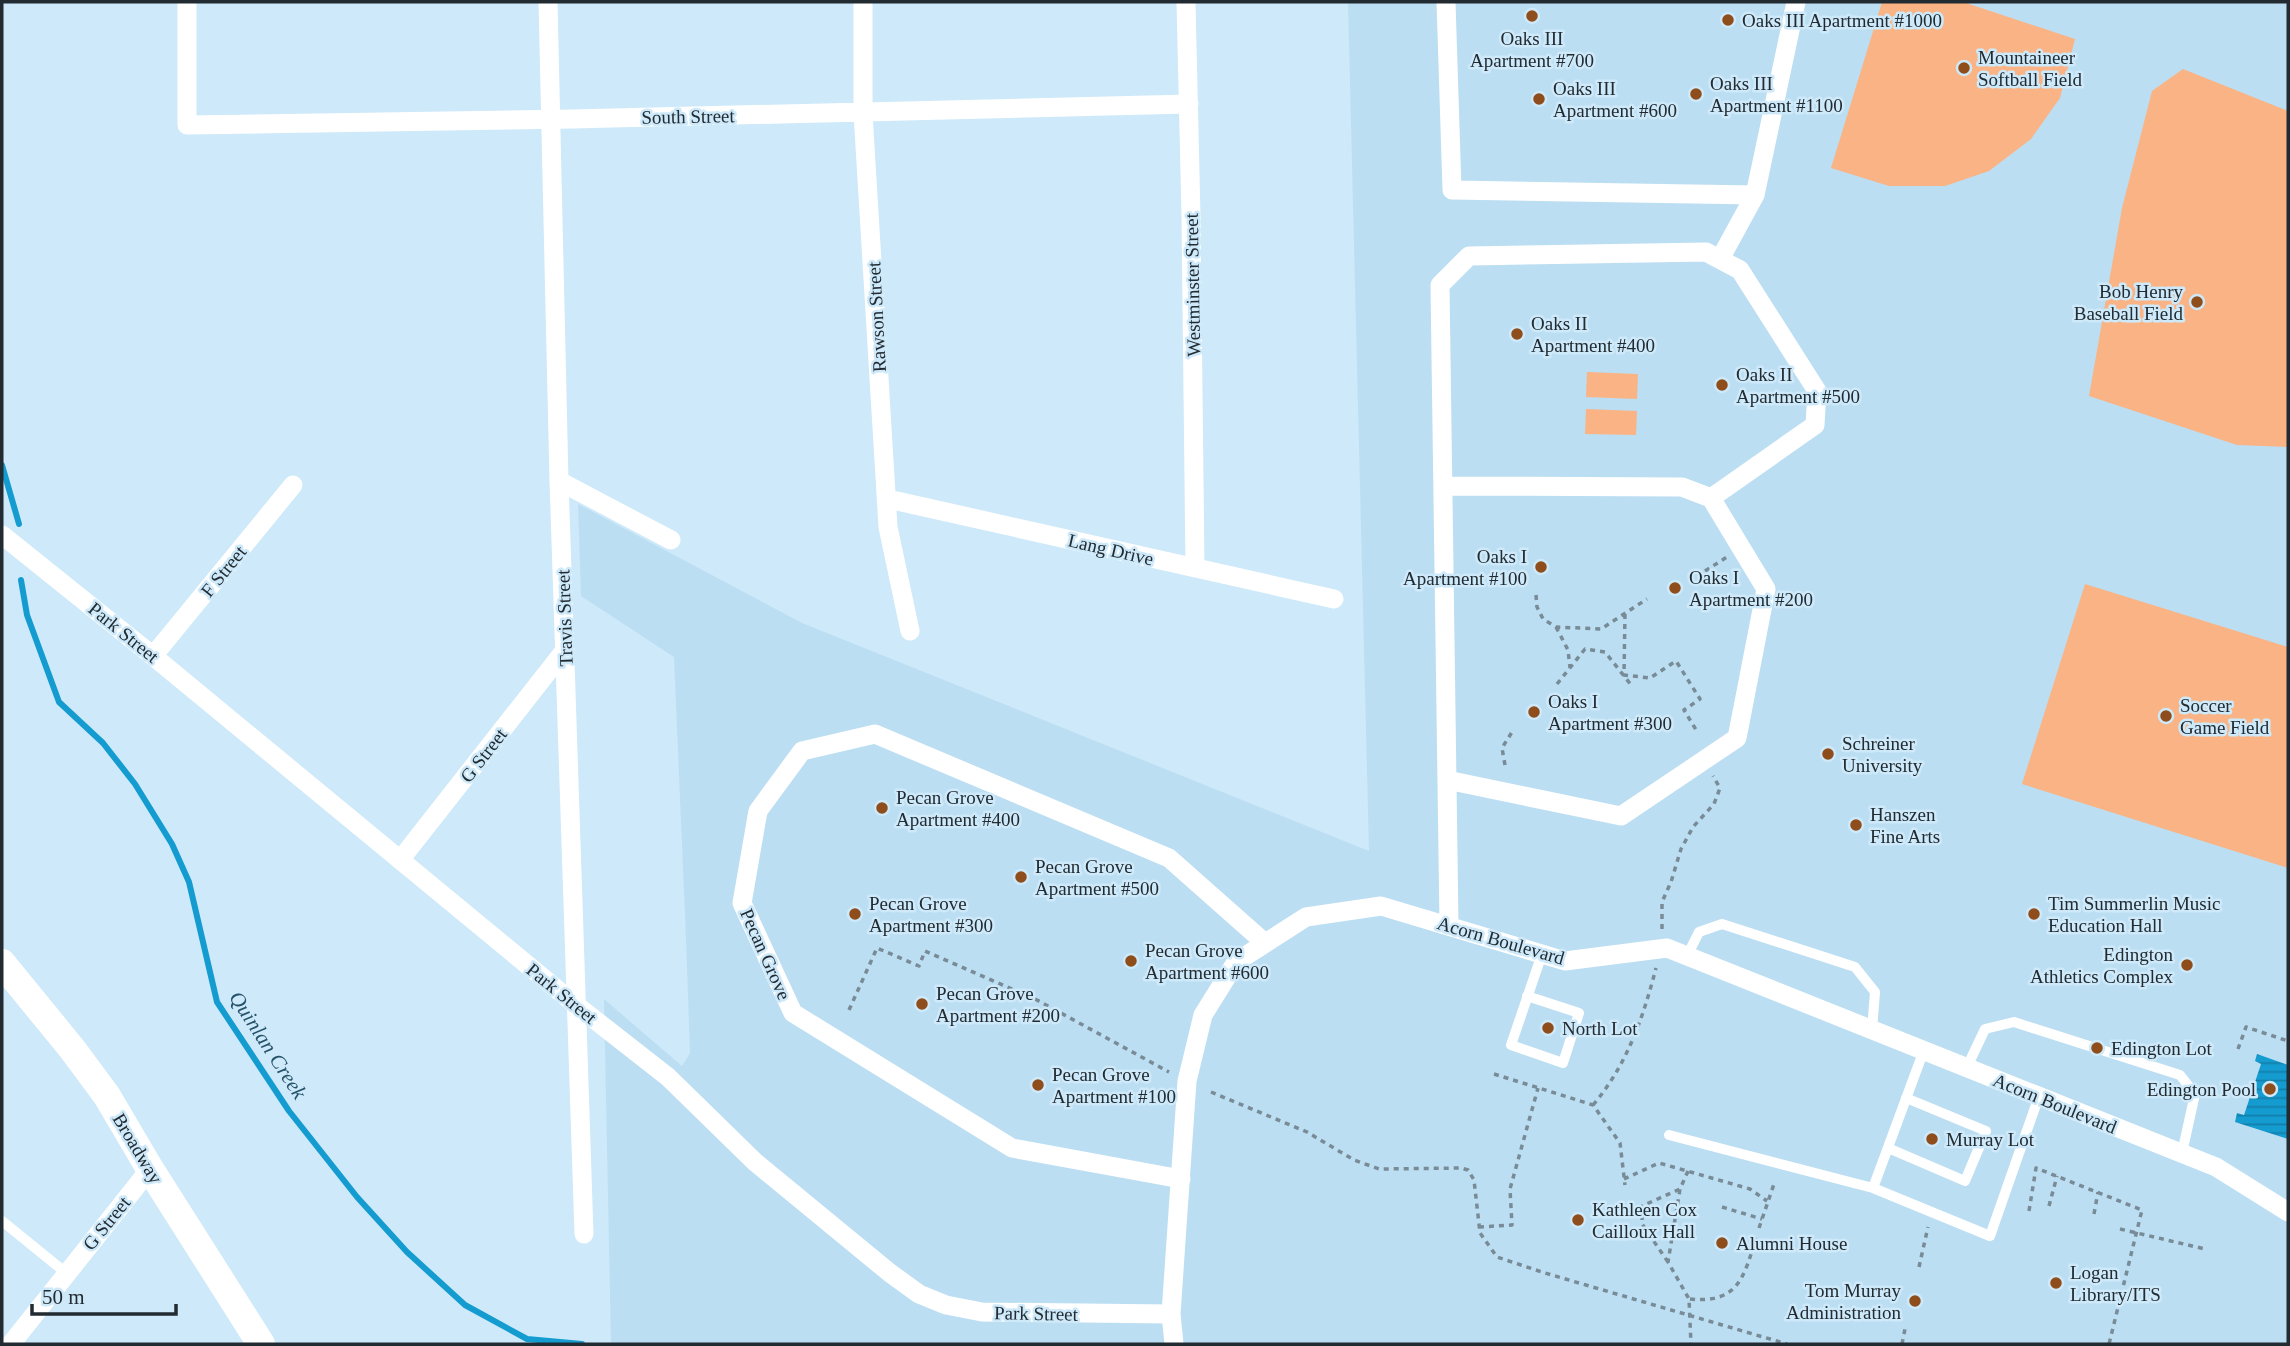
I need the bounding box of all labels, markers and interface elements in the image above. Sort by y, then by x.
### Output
marker: Oaks III Apartment #700 [1524,8,1540,24]
place label: Oaks III Apartment #1000 [1742,10,1942,31]
marker: Oaks III Apartment #1000 [1720,12,1736,28]
place label: Oaks III Apartment #700 [1470,28,1594,71]
place label: Mountaineer Softball Field [1978,47,2082,90]
marker: Mountaineer Softball Field [1956,60,1972,76]
place label: Oaks III Apartment #1100 [1710,73,1843,116]
place label: Oaks III Apartment #600 [1553,78,1677,121]
marker: Oaks III Apartment #1100 [1688,86,1704,102]
marker: Oaks III Apartment #600 [1531,91,1547,107]
street label: South Street [641,105,736,128]
street label: Westminster Street [1181,212,1204,357]
street label: Rawson Street [863,261,890,373]
place label: Bob Henry Baseball Field [2074,281,2183,324]
marker: Bob Henry Baseball Field [2189,294,2205,310]
place label: Oaks II Apartment #400 [1531,313,1655,356]
marker: Oaks II Apartment #400 [1509,326,1525,342]
place label: Oaks II Apartment #500 [1736,364,1860,407]
marker: Oaks II Apartment #500 [1714,377,1730,393]
street label: Lang Drive [1066,529,1156,570]
street label: F Street [196,541,251,601]
place label: Oaks I Apartment #100 [1403,546,1527,589]
marker: Oaks I Apartment #100 [1533,559,1549,575]
place label: Oaks I Apartment #200 [1689,567,1813,610]
street label: Travis Street [552,568,577,667]
marker: Oaks I Apartment #200 [1667,580,1683,596]
street label: Park Street [84,598,163,667]
place label: Oaks I Apartment #300 [1548,691,1672,734]
place label: Soccer Game Field [2180,695,2270,738]
marker: Oaks I Apartment #300 [1526,704,1542,720]
marker: Soccer Game Field [2158,708,2174,724]
street label: G Street [456,724,511,787]
place label: Schreiner University [1842,733,1923,776]
marker: Schreiner University [1820,746,1836,762]
place label: Pecan Grove Apartment #400 [896,787,1020,830]
marker: Pecan Grove Apartment #400 [874,800,890,816]
place label: Hanszen Fine Arts [1870,804,1940,847]
marker: Hanszen Fine Arts [1848,817,1864,833]
place label: Pecan Grove Apartment #500 [1035,856,1159,899]
marker: Pecan Grove Apartment #500 [1013,869,1029,885]
place label: Pecan Grove Apartment #300 [869,893,993,936]
place label: Tim Summerlin Music Education Hall [2048,893,2220,936]
street label: Pecan Grove [736,905,795,1003]
marker: Pecan Grove Apartment #300 [847,906,863,922]
marker: Tim Summerlin Music Education Hall [2026,906,2042,922]
street label: Acorn Boulevard [1435,912,1567,969]
place label: Pecan Grove Apartment #600 [1145,940,1269,983]
place label: Edington Athletics Complex [2030,944,2173,987]
marker: Pecan Grove Apartment #600 [1123,953,1139,969]
marker: Edington Athletics Complex [2179,957,2195,973]
street label: Park Street [522,959,601,1028]
place label: Pecan Grove Apartment #200 [936,983,1060,1026]
water label: Quinlan Creek [224,987,312,1104]
marker: Pecan Grove Apartment #200 [914,996,930,1012]
place label: North Lot [1562,1018,1638,1039]
marker: North Lot [1540,1020,1556,1036]
place label: Edington Lot [2111,1038,2213,1059]
marker: Edington Lot [2089,1040,2105,1056]
place label: Pecan Grove Apartment #100 [1052,1064,1176,1107]
street label: Acorn Boulevard [1990,1069,2120,1138]
marker: Pecan Grove Apartment #100 [1030,1077,1046,1093]
place label: Edington Pool [2147,1079,2256,1100]
marker: Edington Pool [2262,1081,2278,1097]
street label: Broadway [108,1109,167,1188]
place label: Murray Lot [1946,1129,2035,1150]
marker: Murray Lot [1924,1131,1940,1147]
street label: G Street [78,1192,135,1254]
place label: Kathleen Cox Cailloux Hall [1592,1199,1698,1242]
marker: Kathleen Cox Cailloux Hall [1570,1212,1586,1228]
place label: Alumni House [1736,1233,1847,1254]
marker: Alumni House [1714,1235,1730,1251]
place label: Logan Library/ITS [2070,1262,2161,1305]
scale bar [32,1272,175,1316]
marker: Logan Library/ITS [2048,1275,2064,1291]
place label: Tom Murray Administration [1786,1280,1901,1323]
text: 50 m [42,1285,85,1309]
marker: Tom Murray Administration [1907,1293,1923,1309]
street label: Park Street [994,1302,1079,1325]

